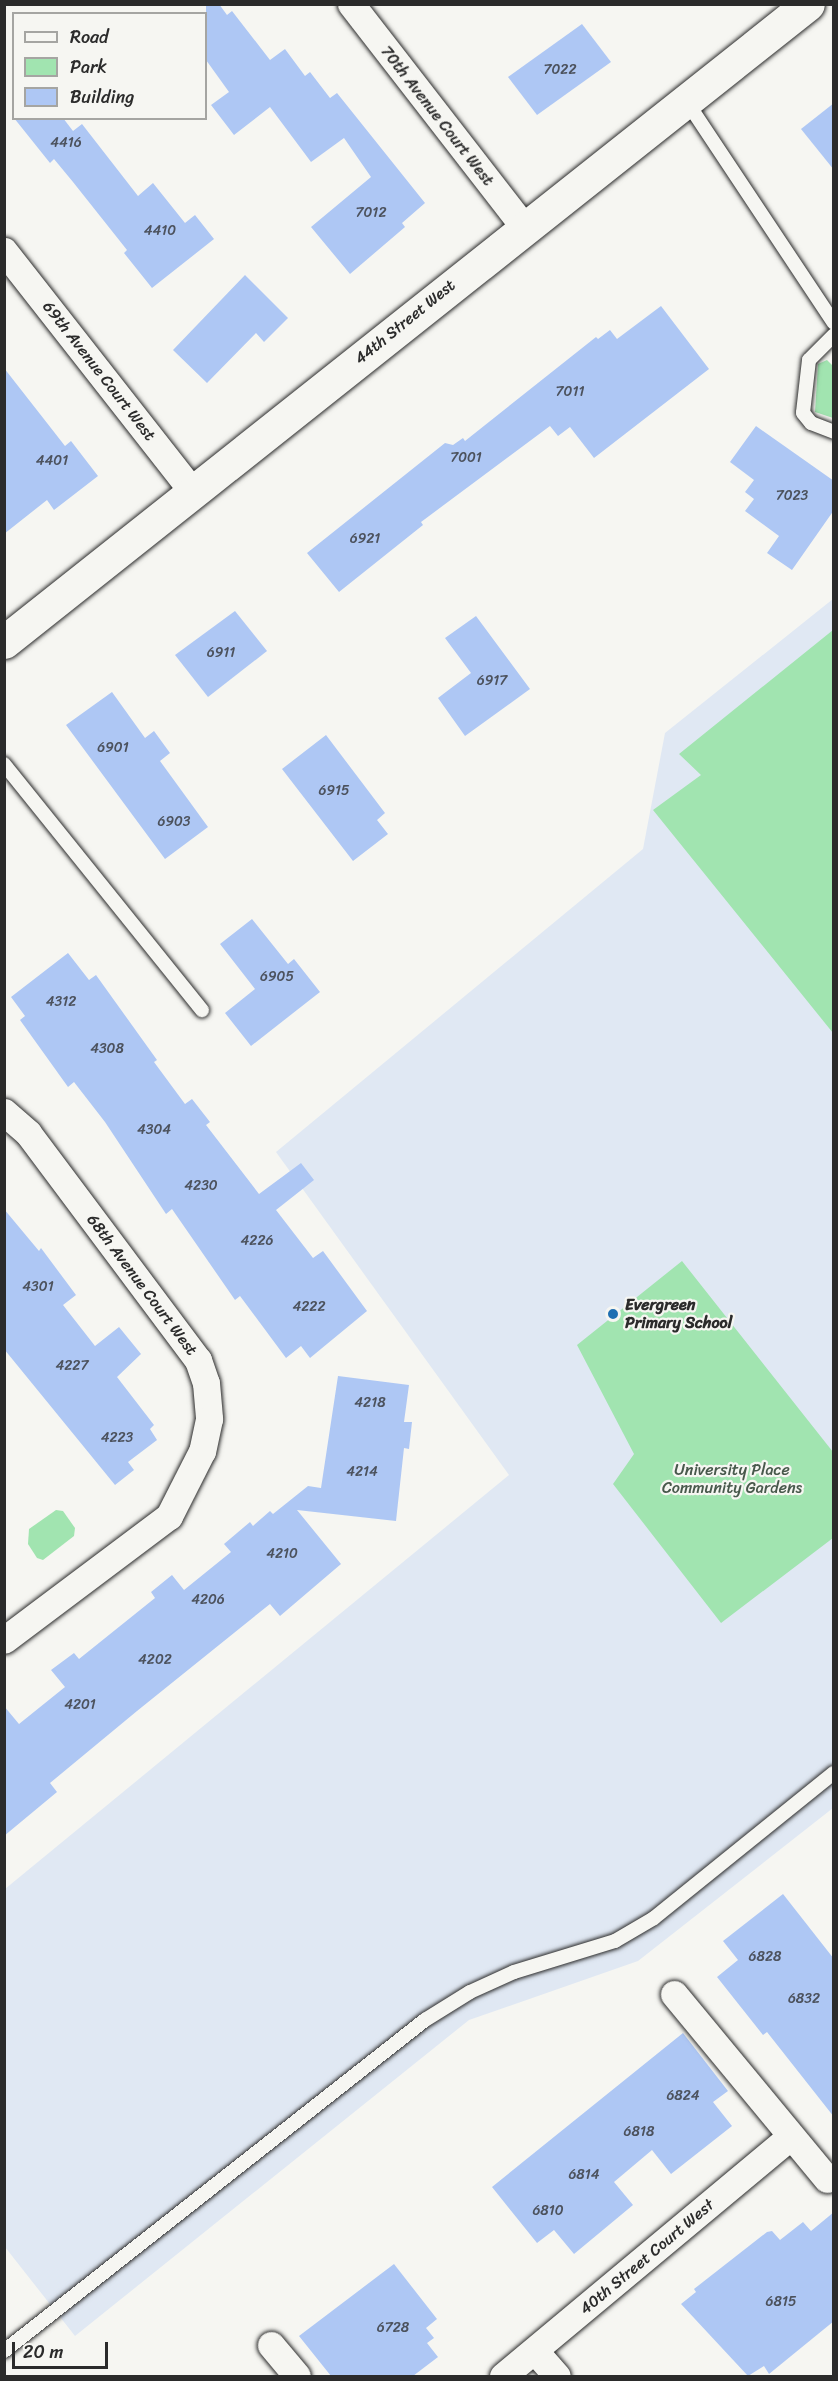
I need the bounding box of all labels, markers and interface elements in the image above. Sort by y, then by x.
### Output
legend [12,12,207,120]
text: Road [70,21,109,53]
street label: 70th Avenue Court West [376,42,498,190]
text: Park [70,51,107,83]
house number: 7022 [544,62,576,78]
text: Building [70,81,134,113]
house number: 4416 [50,135,82,151]
house number: 7012 [356,205,386,221]
house number: 4410 [144,223,176,239]
street label: 44th Street West [350,275,460,369]
street label: 69th Avenue Court West [38,297,160,445]
house number: 7011 [556,384,584,400]
house number: 7001 [450,450,482,466]
house number: 4401 [36,453,68,469]
house number: 7023 [776,488,808,504]
house number: 6921 [350,531,380,547]
house number: 6911 [207,645,235,661]
house number: 6917 [477,673,507,689]
house number: 6901 [97,740,129,756]
house number: 6915 [318,783,350,799]
house number: 6903 [157,814,191,830]
house number: 6905 [260,969,294,985]
house number: 4312 [46,994,76,1010]
house number: 4308 [90,1041,124,1057]
house number: 4304 [137,1122,171,1138]
house number: 4230 [184,1178,218,1194]
street label: 68th Avenue Court West [82,1210,202,1360]
house number: 4226 [241,1233,273,1249]
house number: 4301 [22,1279,54,1295]
place label: Evergreen Primary School [625,1295,732,1333]
house number: 4222 [293,1299,325,1315]
marker: Evergreen Primary School [606,1307,620,1321]
house number: 4227 [56,1358,88,1374]
house number: 4218 [354,1395,386,1411]
house number: 4223 [101,1430,133,1446]
park label: University Place Community Gardens [661,1460,803,1498]
house number: 4214 [346,1464,378,1480]
house number: 4210 [266,1546,298,1562]
house number: 4206 [191,1592,225,1608]
house number: 4202 [138,1652,172,1668]
house number: 4201 [64,1697,96,1713]
house number: 6828 [749,1949,781,1965]
house number: 6832 [788,1991,820,2007]
house number: 6824 [666,2088,700,2104]
house number: 6818 [624,2124,654,2140]
house number: 6814 [568,2167,600,2183]
street label: 40th Street Court West [576,2195,718,2319]
house number: 6810 [532,2203,564,2219]
house number: 6815 [766,2294,796,2310]
house number: 6728 [377,2320,409,2336]
scale bar [15,2330,111,2368]
text: 20 m [23,2336,63,2368]

